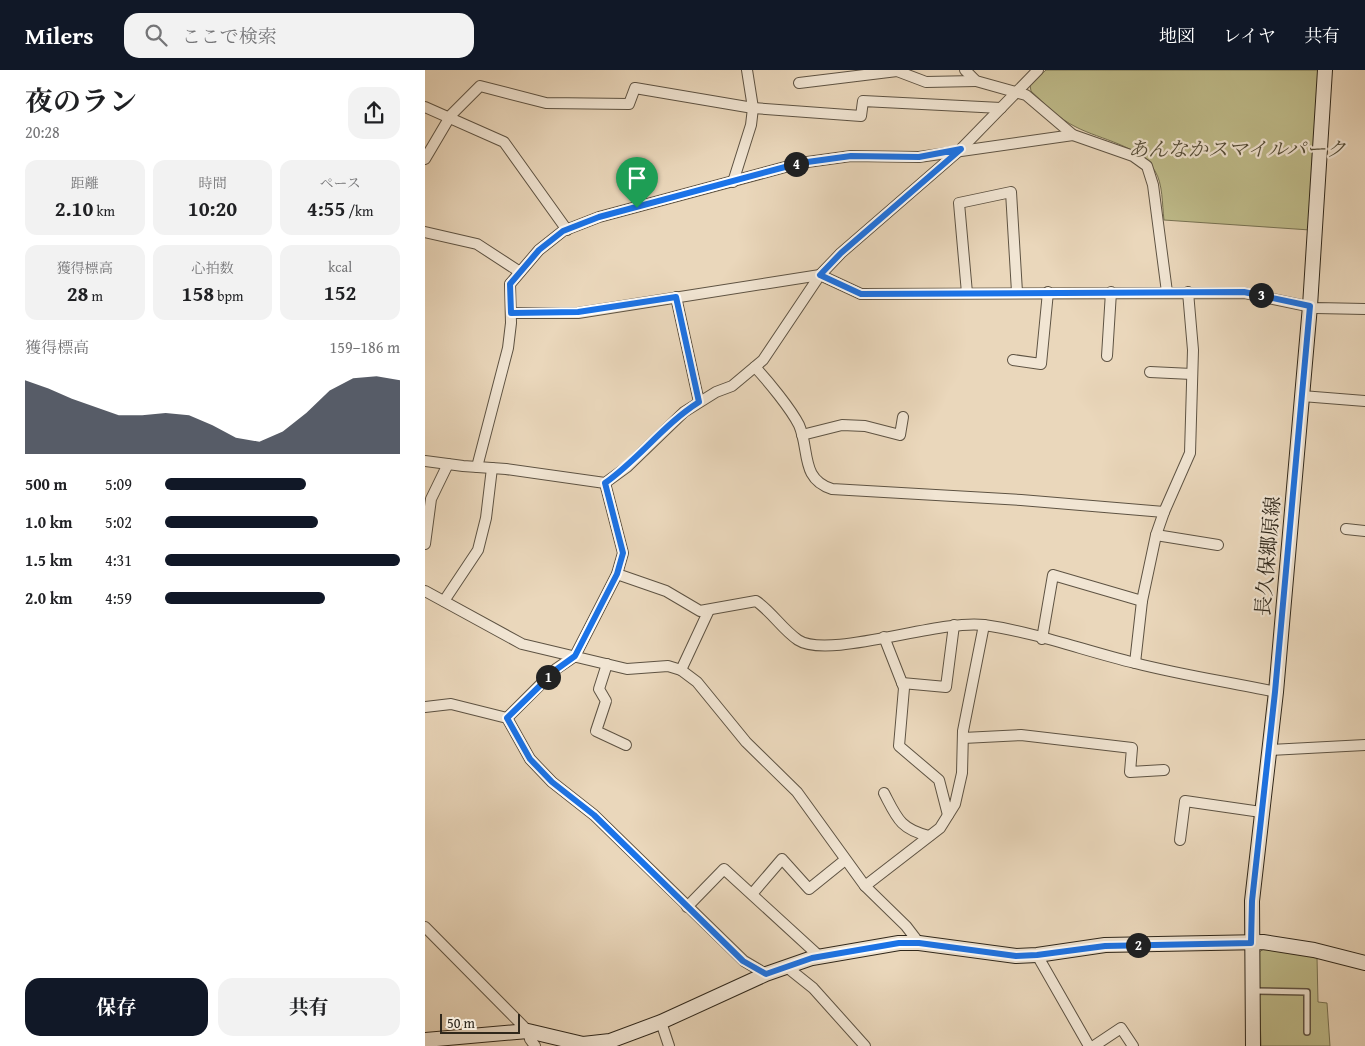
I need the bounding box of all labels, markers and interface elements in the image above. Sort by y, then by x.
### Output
search box [124,13,474,58]
text: Milers [25,18,94,53]
icon: search [142,21,170,49]
text: ここで検索 [182,22,277,50]
text: 地図 [1159,22,1195,49]
text: レイヤ [1223,22,1276,49]
text: 共有 [1304,22,1340,49]
text: 夜のラン [25,80,137,121]
button: share [348,87,400,139]
text: 20:28 [25,120,60,144]
park label: あんなかスマイルパーク [1128,134,1346,163]
pin: 4 [783,152,809,176]
text: 4 [793,154,800,174]
pin [616,157,658,208]
icon: arrive [623,164,651,192]
text: 距離 [71,173,99,193]
text: 時間 [198,173,226,193]
text: ペース [320,173,361,193]
text: 2.10 [55,193,93,224]
text: 10:20 [188,193,237,224]
text: 4:55 [307,193,345,224]
text: km [93,201,115,221]
text: /km [345,201,374,221]
text: kcal [328,257,352,277]
text: 獲得標高 [57,258,113,278]
text: 心拍数 [191,258,233,278]
text: 152 [324,277,356,308]
text: 28 [67,278,88,309]
text: 158 [182,278,214,309]
pin: 3 [1249,282,1273,308]
text: 3 [1258,285,1265,305]
text: m [88,286,103,306]
text: bpm [214,286,243,306]
text: 獲得標高 [25,335,89,359]
text: 159–186 m [330,335,400,359]
text: 500 m [25,472,67,496]
text: 5:09 [105,472,132,496]
street label: 長久保郷原線 [1247,495,1287,617]
text: 1.0 km [25,510,72,534]
text: 5:02 [105,510,132,534]
text: 1.5 km [25,548,72,572]
text: 4:31 [105,548,132,572]
text: 2.0 km [25,586,72,610]
text: 4:59 [105,586,132,610]
pin: 1 [535,664,561,690]
text: 1 [545,667,552,687]
pin: 2 [1125,932,1151,958]
text: 2 [1135,935,1142,955]
button: 保存 [25,978,208,1036]
button: 共有 [218,978,400,1036]
scale bar [440,1011,520,1034]
text: 50 m [447,1013,475,1033]

